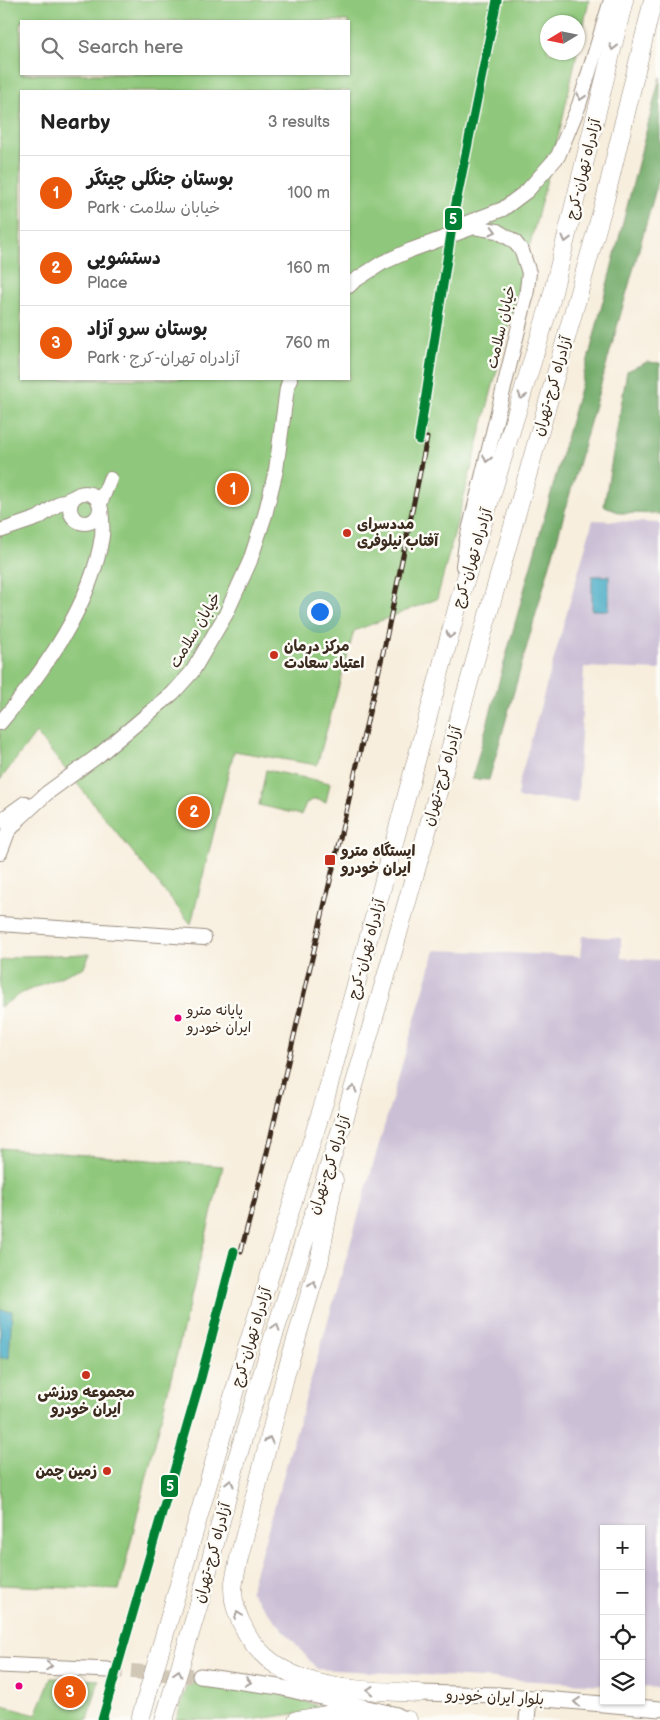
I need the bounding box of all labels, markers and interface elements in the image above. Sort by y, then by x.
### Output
north arrow [540,15,585,60]
search box [20,20,350,75]
icon: search [38,34,66,62]
text: Search here [78,36,183,59]
one-way arrow [608,43,618,51]
one-way arrow [577,92,587,100]
text: Nearby [40,110,110,135]
text: 3 results [268,113,330,132]
street label: آزادراه تهران-کرج [562,116,605,221]
text: بوستان جنگلی چیتگر [87,168,234,191]
text: 1 [53,184,59,203]
text: 100 m [287,184,330,203]
text: Park · خیابان سلامت [87,199,220,218]
line badge: 5 [444,207,463,231]
text: 5 [449,211,457,228]
one-way arrow [489,226,497,236]
one-way arrow [561,235,572,244]
text: دستشویی [87,247,161,270]
text: 2 [51,259,61,278]
text: 160 m [287,259,330,278]
text: Place [87,274,128,293]
street label: خیابان سلامت [483,284,520,371]
text: بوستان سرو آزاد [87,318,208,341]
street label: آزادراه کرج-تهران [529,333,576,438]
text: 3 [51,334,61,353]
text: 760 m [285,334,330,353]
text: Park · آزادراه تهران-کرج [87,349,239,368]
one-way arrow [517,391,527,399]
one-way arrow [482,454,493,463]
pin: 1 [217,470,249,508]
street label: آزادراه تهران-کرج [448,505,497,610]
place label: مددسرای آفتاب نیلوفری [357,515,439,551]
marker: مددسرای آفتاب نیلوفری [341,527,353,539]
street label: خیابان سلامت [165,589,225,672]
your location [307,599,333,625]
one-way arrow [445,631,456,639]
place label: مرکز درمان اعتیاد سعادت [284,637,365,673]
marker: مرکز درمان اعتیاد سعادت [268,649,280,661]
street label: آزادراه کرج-تهران [419,723,466,828]
pin: 2 [178,793,210,831]
place label: ایستگاه مترو ایران خودرو [340,841,415,878]
marker: ایستگاه مترو ایران خودرو [323,853,337,867]
street label: آزادراه تهران-کرج [344,896,389,1001]
place label: پایانه مترو ایران خودرو [186,1002,251,1036]
marker: پایانه مترو ایران خودرو [173,1013,183,1023]
one-way arrow [347,1085,358,1094]
street label: آزادراه کرج-تهران [305,1112,355,1217]
one-way arrow [307,1280,317,1289]
street label: آزادراه تهران-کرج [227,1284,276,1389]
one-way arrow [271,1323,281,1332]
marker: مجموعه ورزشی ایران خودرو [80,1369,92,1381]
place label: مجموعه ورزشی ایران خودرو [37,1383,135,1419]
one-way arrow [263,1436,274,1445]
place label: زمین چمن [36,1462,97,1481]
marker: زمین چمن [101,1465,113,1477]
line badge: 5 [160,1474,179,1498]
text: 5 [166,1478,174,1495]
one-way arrow [225,1480,235,1488]
street label: آزادراه کرج-تهران [190,1500,235,1605]
map controls [600,1525,645,1705]
button: + [600,1525,645,1570]
button: − [600,1570,645,1615]
one-way arrow [234,1611,244,1620]
button: locate [600,1615,645,1660]
button: layers [600,1660,645,1705]
one-way arrow [45,1661,53,1672]
one-way arrow [172,1670,182,1678]
pin: 3 [54,1673,86,1711]
one-way arrow [245,1676,253,1687]
unlabelled marker [14,1681,24,1691]
one-way arrow [366,1685,374,1696]
street label: بلوار ایران خودرو [444,1685,544,1710]
one-way arrow [572,1697,580,1708]

